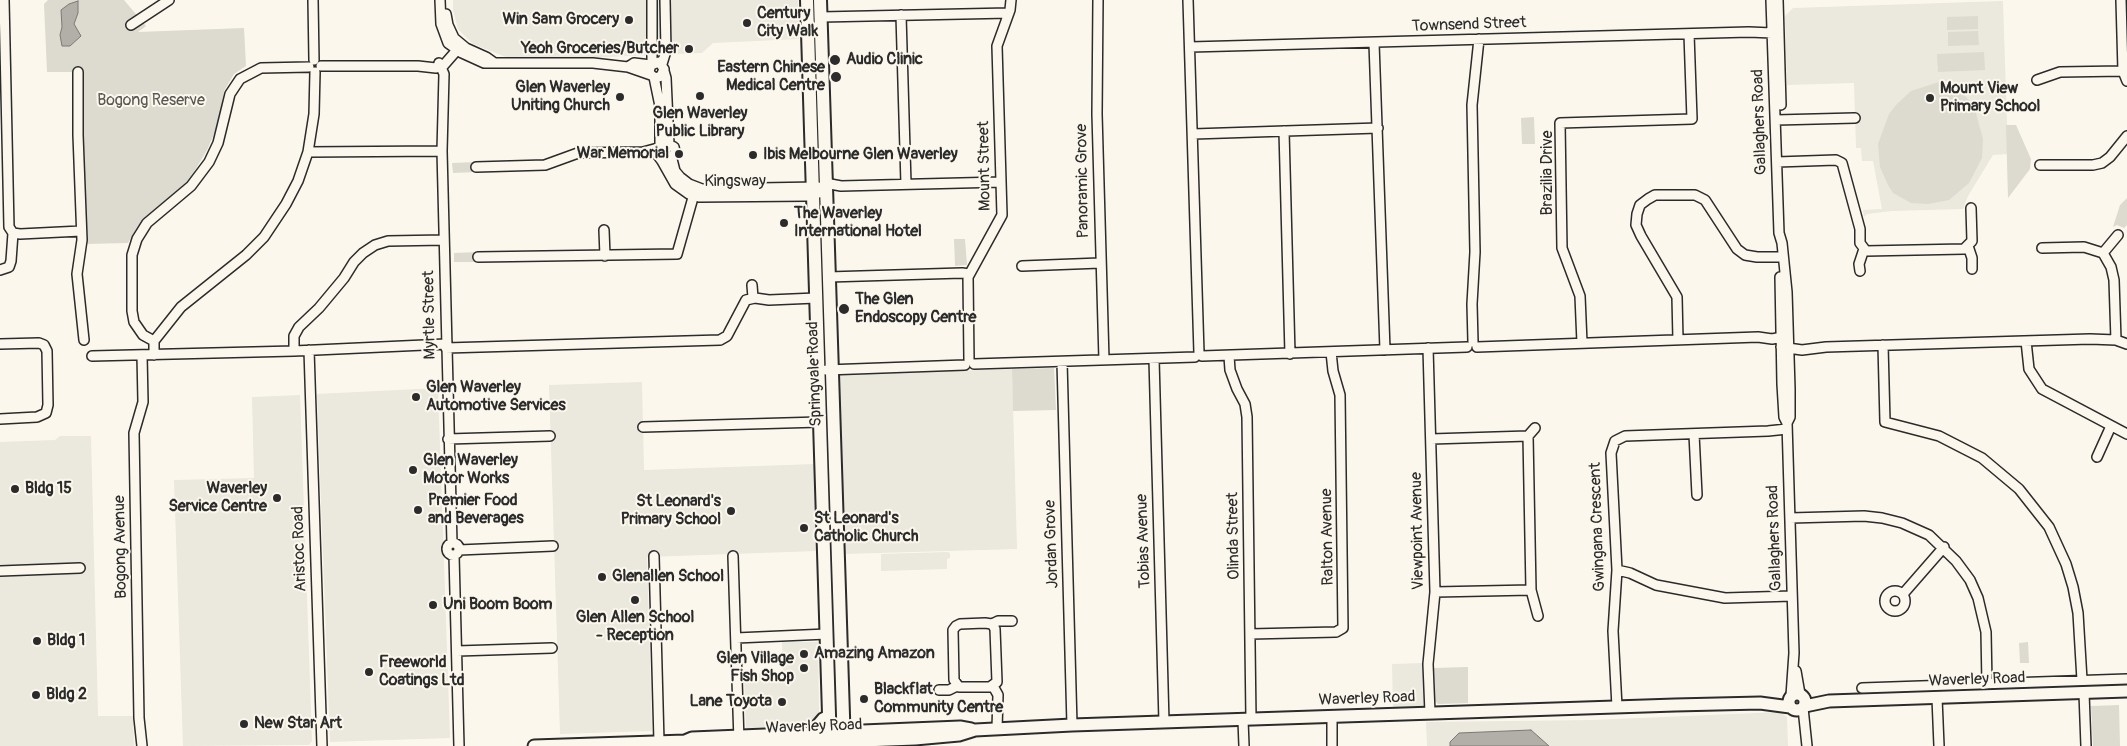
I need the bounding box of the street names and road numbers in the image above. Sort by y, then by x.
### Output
street label: Townsend Street [1411,13,1527,37]
street label: Gallaghers Road [1749,69,1771,175]
street label: Mount Street [975,121,995,211]
street label: Panoramic Grove [1072,124,1094,238]
street label: Brazilia Drive [1538,130,1558,216]
street label: Kingsway [704,172,766,192]
street label: Myrtle Street [420,270,440,360]
street label: Springvale Road [804,321,826,427]
street label: Gwingana Crescent [1586,462,1610,592]
street label: Viewpoint Avenue [1407,472,1429,590]
street label: Gallaghers Road [1764,485,1786,591]
street label: Ralton Avenue [1318,488,1338,586]
street label: Olinda Street [1224,492,1244,580]
street label: Tobias Avenue [1133,493,1155,589]
street label: Bogong Avenue [110,495,132,599]
street label: Jordan Grove [1041,499,1063,589]
street label: Aristoc Road [289,506,311,592]
street label: Waverley Road [1928,669,2026,691]
street label: Waverley Road [1318,688,1416,710]
street label: Waverley Road [765,716,863,738]

